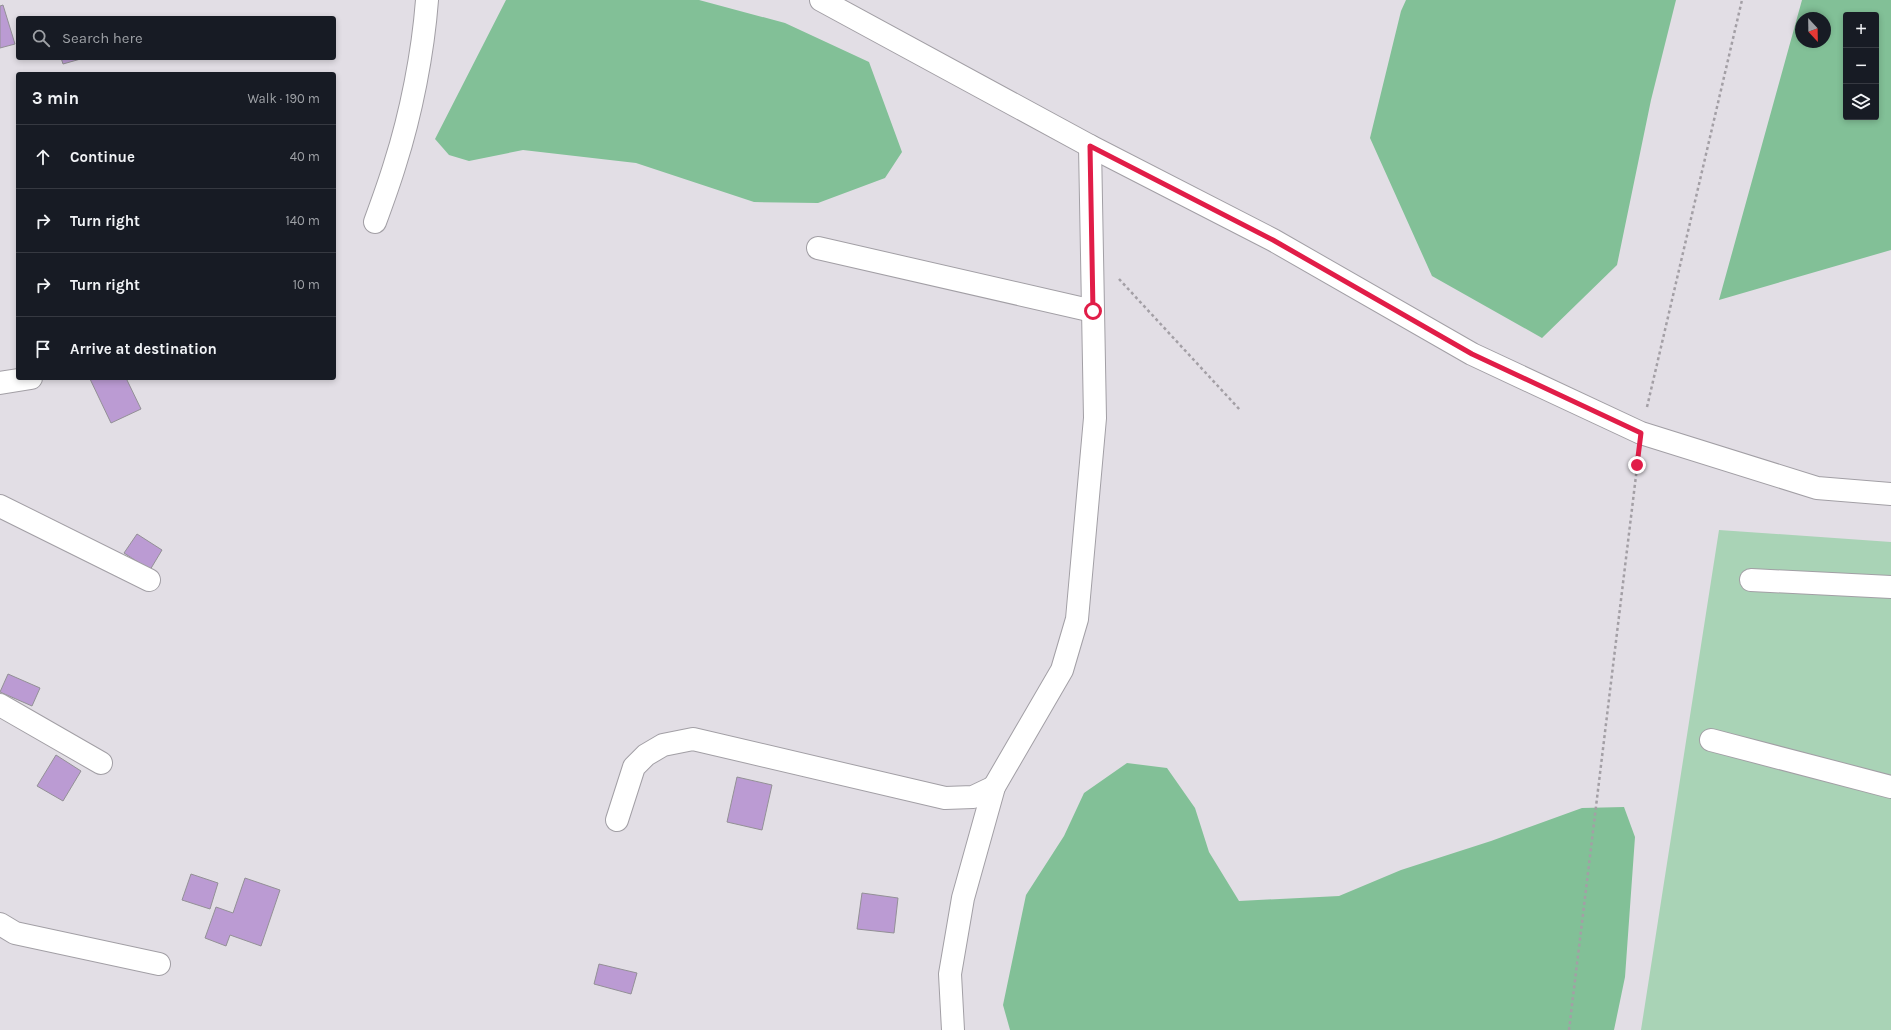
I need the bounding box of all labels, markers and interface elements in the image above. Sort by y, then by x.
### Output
north arrow [1795,12,1831,48]
map controls [1843,12,1879,120]
button: + [1843,12,1879,48]
search box [16,16,336,60]
icon: search [30,27,52,49]
text: Search here [62,29,143,47]
button: − [1843,48,1879,84]
button: layers [1843,84,1879,120]
text: 3 min [32,88,79,108]
text: Walk · 190 m [247,91,320,106]
icon: ahead [32,146,54,168]
text: Continue [70,148,135,166]
text: 40 m [290,149,320,164]
icon: right [32,210,54,232]
text: Turn right [70,212,140,230]
text: 140 m [285,213,320,228]
icon: right [32,274,54,296]
text: Turn right [70,276,140,294]
text: 10 m [293,277,320,292]
route start [1084,302,1102,320]
icon: arrive [32,338,54,360]
text: Arrive at destination [70,340,217,358]
route end [1628,456,1646,474]

